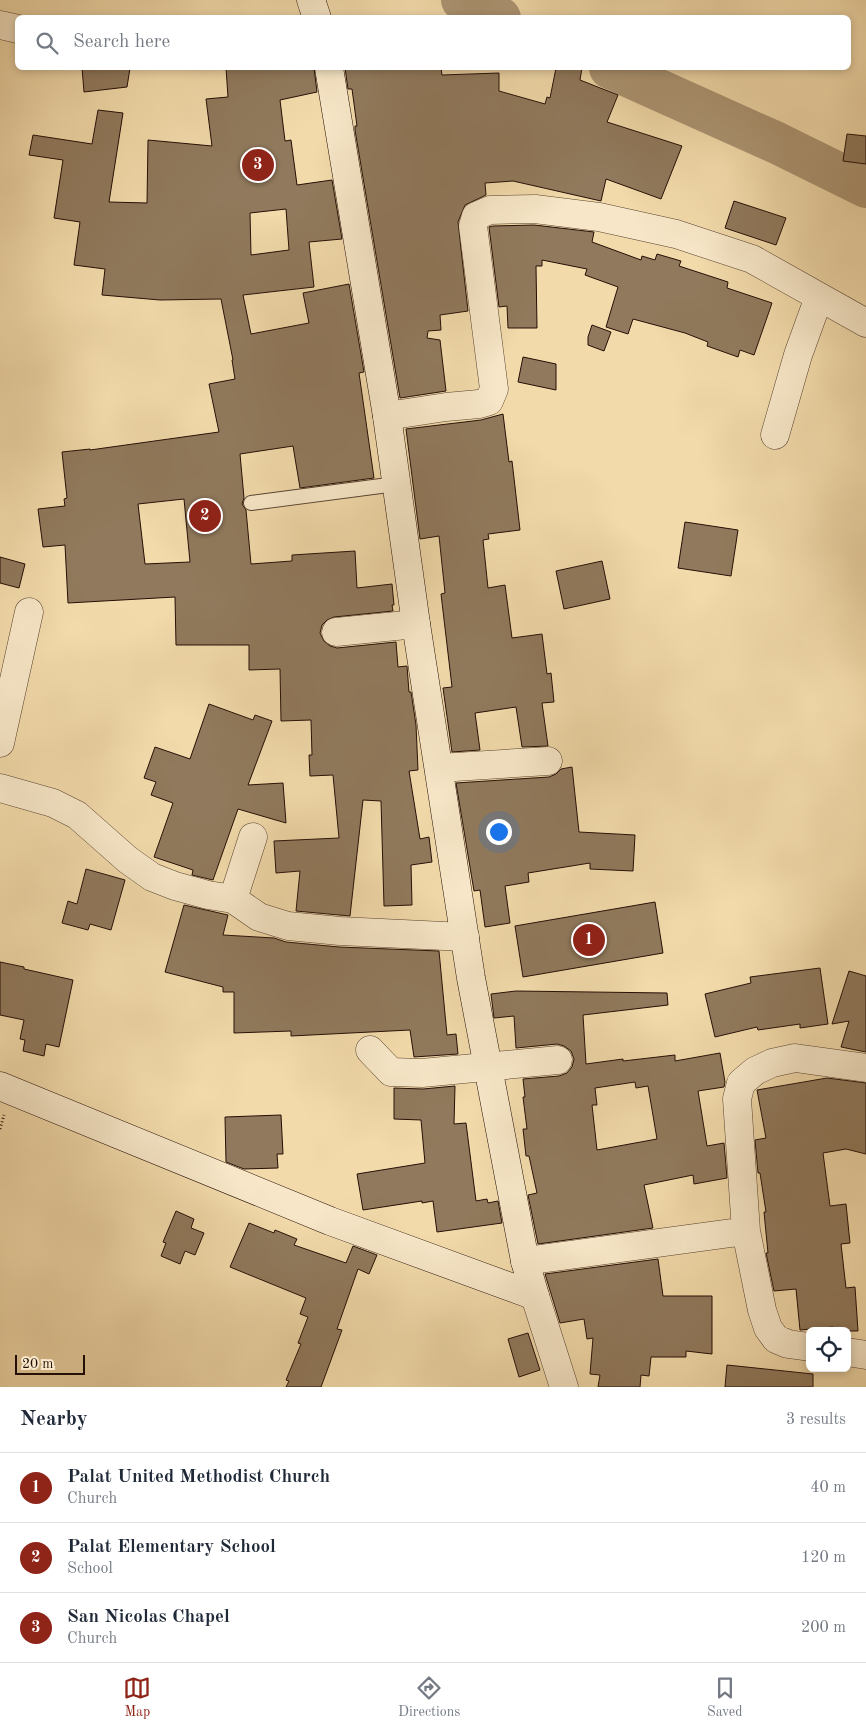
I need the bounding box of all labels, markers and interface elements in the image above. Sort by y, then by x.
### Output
search box [15,15,851,70]
icon: search [33,29,61,57]
text: Search here [73,33,170,52]
pin: 3 [242,146,274,184]
pin: 2 [189,497,221,535]
your location [486,819,512,845]
pin: 1 [573,921,605,959]
map controls [806,1327,851,1372]
button: locate [806,1327,851,1372]
scale bar [15,1352,85,1375]
text: 20 m [22,1357,53,1371]
text: Nearby [20,1409,88,1430]
text: 3 results [786,1412,846,1428]
text: Palat United Methodist Church [67,1468,330,1487]
text: 1 [31,1480,41,1496]
text: 40 m [810,1480,846,1496]
text: Church [67,1491,117,1507]
text: Palat Elementary School [67,1538,276,1557]
text: 2 [31,1550,41,1566]
text: 120 m [801,1550,846,1566]
text: School [67,1561,113,1577]
text: San Nicolas Chapel [67,1608,230,1627]
text: 3 [31,1620,41,1636]
text: 200 m [801,1620,846,1636]
text: Church [67,1631,117,1647]
tab: Map [123,1674,151,1721]
tab: Directions [398,1674,460,1721]
tab: Saved [707,1674,743,1721]

